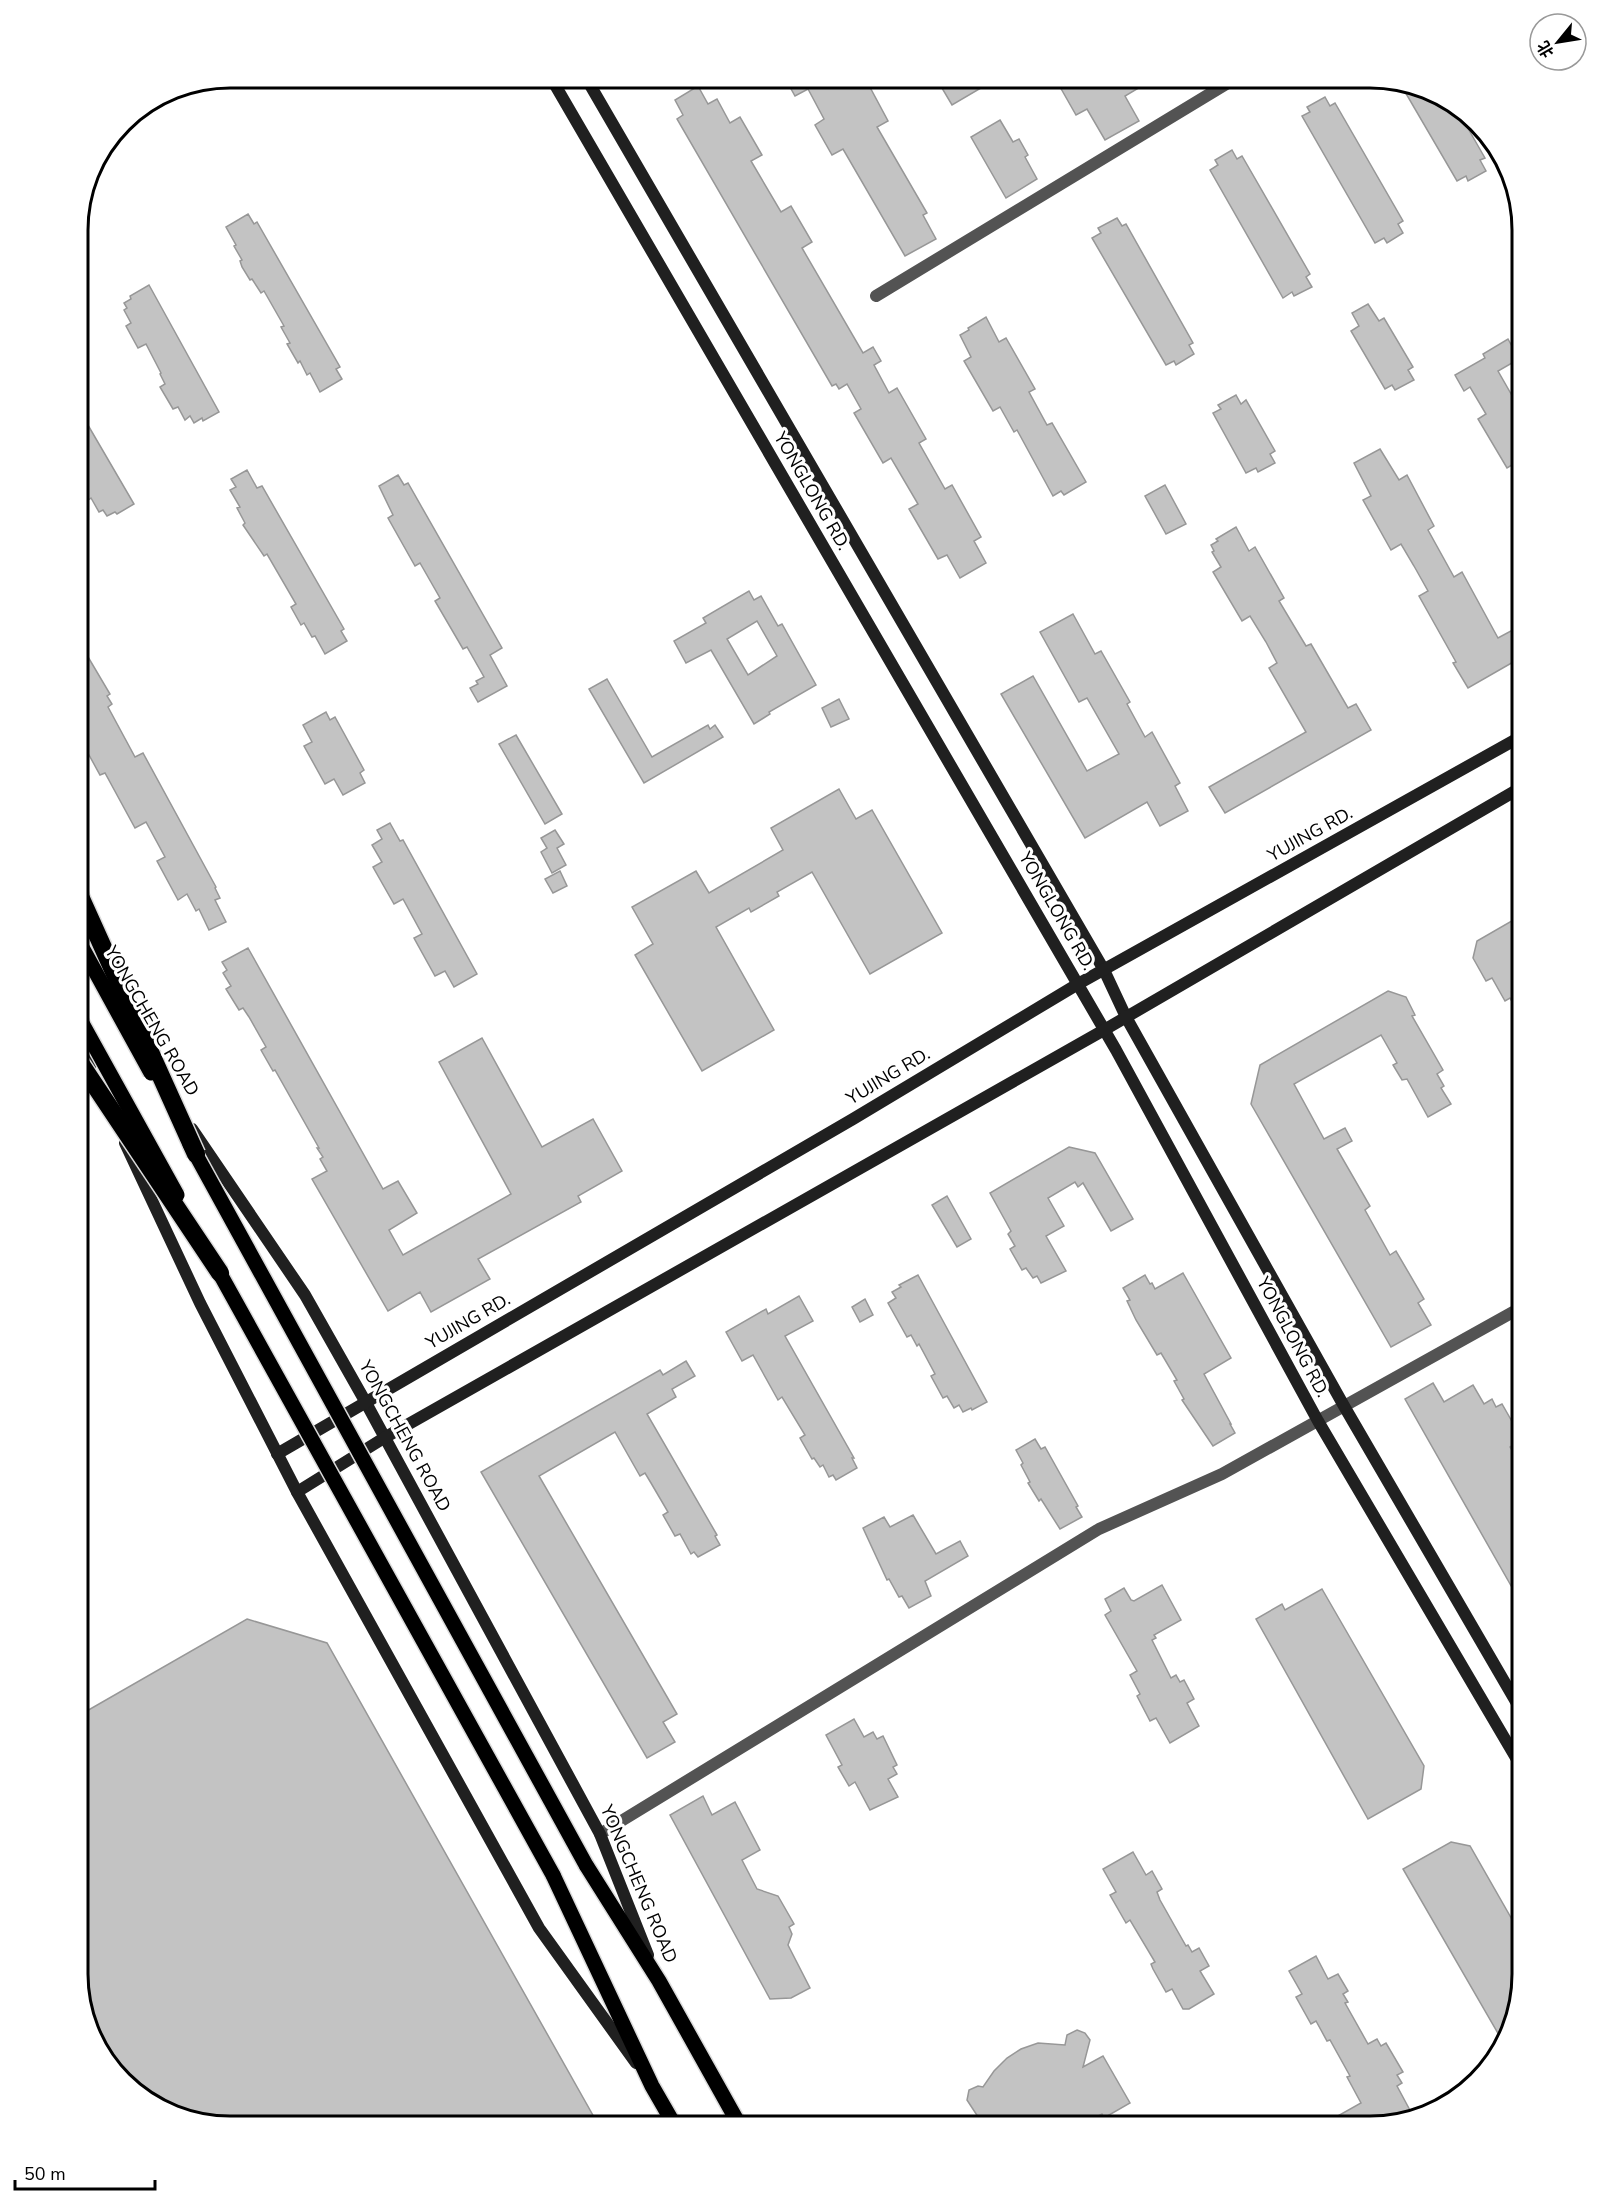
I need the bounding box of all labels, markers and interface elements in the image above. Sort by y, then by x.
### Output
north arrow [1528,12,1588,72]
text: 北 [1532,37,1559,61]
street label: YONGLONG RD. [768,427,856,555]
street label: YUJING RD. [1262,801,1357,868]
street label: YONGLONG RD. [1013,847,1101,975]
street label: YONGCHENG ROAD [99,941,205,1100]
street label: YUJING RD. [841,1042,934,1111]
street label: YONGLONG RD. [1251,1272,1335,1401]
street label: YUJING RD. [421,1287,515,1355]
street label: YONGCHENG ROAD [353,1355,457,1516]
street label: YONGCHENG ROAD [594,1800,683,1967]
scale bar [15,2153,154,2191]
text: 50 m [24,2162,66,2186]

